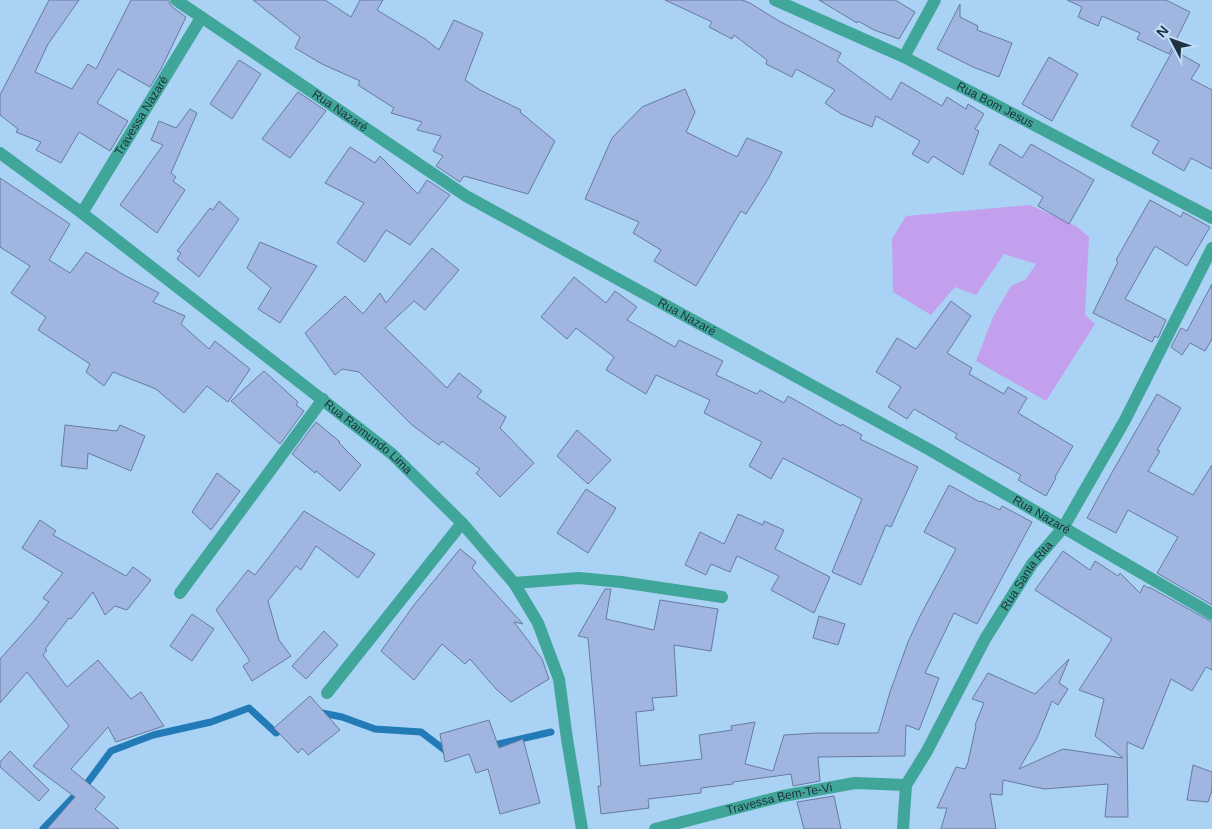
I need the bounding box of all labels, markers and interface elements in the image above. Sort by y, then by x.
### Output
north arrow [1147,15,1197,65]
text: N [1153,22,1172,41]
street label: Travessa Nazaré [112,73,171,158]
street label: Rua Bom Jesus [954,79,1036,131]
street label: Rua Nazaré [310,87,371,135]
street label: Rua Nazaré [656,295,719,339]
street label: Rua Raimundo Lima [321,397,415,477]
street label: Rua Nazaré [1010,493,1073,537]
street label: Rua Santa Rita [998,538,1056,613]
street label: Travessa Bem-Te-Vi [725,780,833,817]

